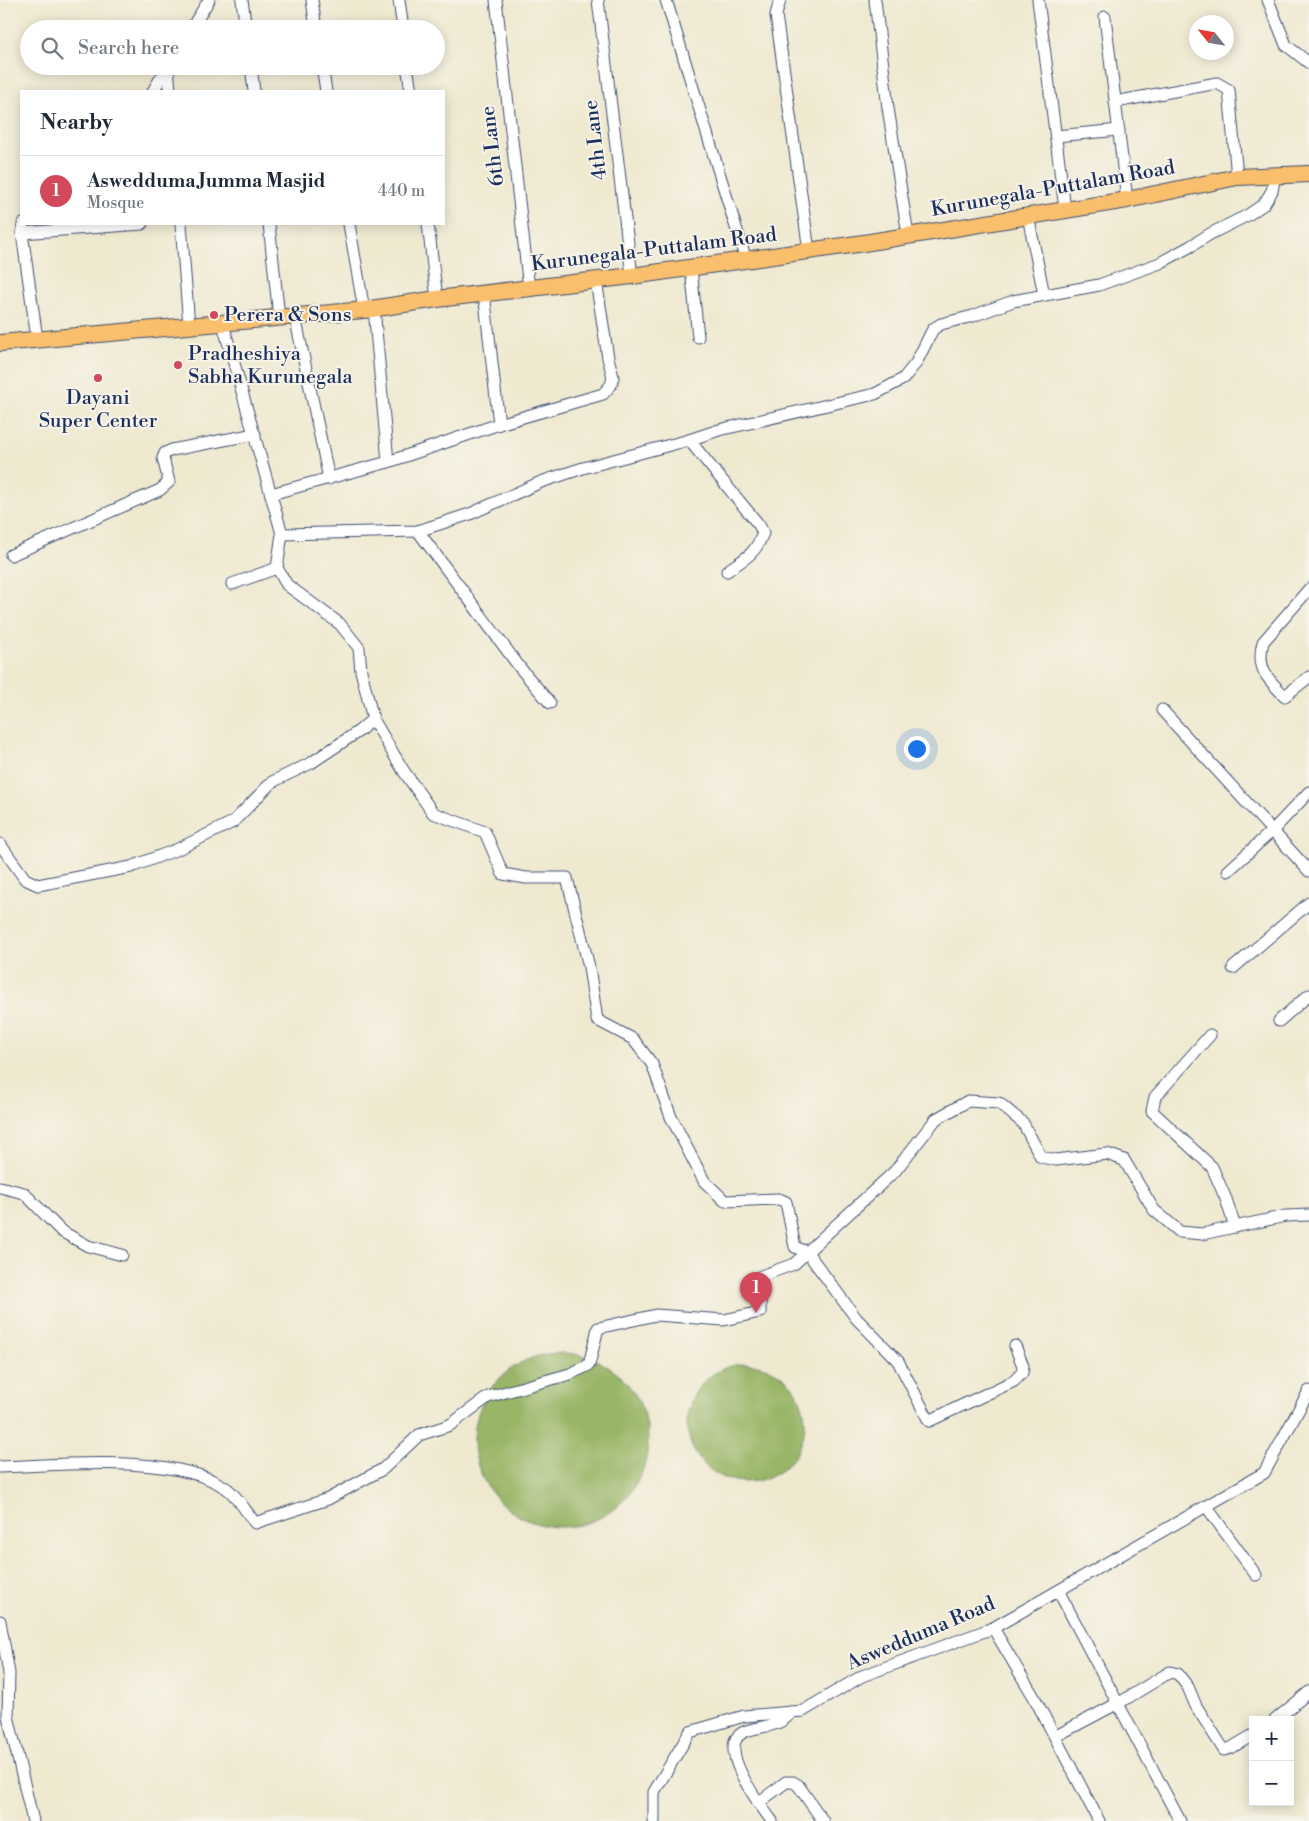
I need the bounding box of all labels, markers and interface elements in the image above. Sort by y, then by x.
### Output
north arrow [1189,15,1234,60]
search box [20,20,445,75]
icon: search [38,34,66,62]
text: Search here [78,36,179,60]
street label: 4th Lane [579,98,613,182]
street label: 6th Lane [476,104,510,188]
text: Nearby [40,110,113,136]
street label: Kurunegala-Puttalam Road [929,155,1178,223]
text: Aswedduma Jumma Masjid [87,169,326,193]
text: 1 [52,181,60,201]
text: 440 m [378,181,425,201]
text: Mosque [87,193,144,213]
street label: Kurunegala-Puttalam Road [530,222,779,277]
place label: Perera & Sons [224,303,351,328]
marker: Perera & Sons [208,309,220,321]
place label: Pradheshiya Sabha Kurunegala [188,342,353,390]
marker: Pradheshiya Sabha Kurunegala [172,359,184,371]
marker: Dayani Super Center [92,372,104,384]
place label: Dayani Super Center [39,386,158,434]
your location [904,736,930,762]
pin: 1 [740,1272,772,1313]
street label: Aswedduma Road [842,1591,1000,1677]
map controls [1249,1716,1294,1806]
button: + [1249,1716,1294,1761]
button: − [1249,1761,1294,1806]

